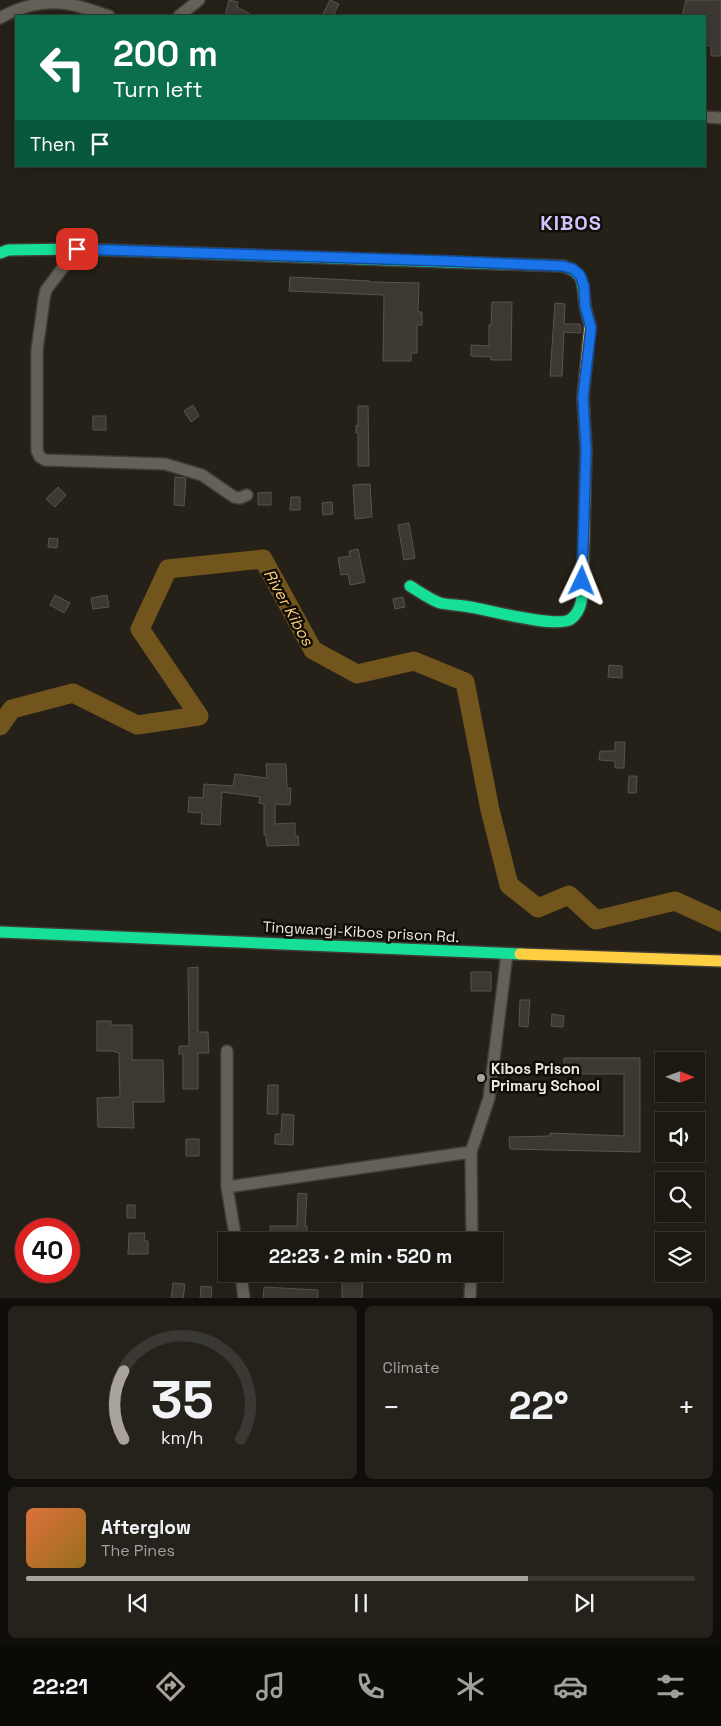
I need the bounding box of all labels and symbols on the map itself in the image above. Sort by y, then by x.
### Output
district label: KIBOS [540,210,602,236]
pin [56,228,98,270]
position arrow [555,554,607,606]
water label: River Kibos [259,565,318,650]
street label: Tingwangi-Kibos prison Rd. [262,917,460,946]
north arrow [655,1052,705,1102]
place label: Kibos Prison Primary School [491,1059,600,1095]
marker: Kibos Prison Primary School [475,1072,487,1084]
speed limit sign: 40 [15,1218,80,1283]

